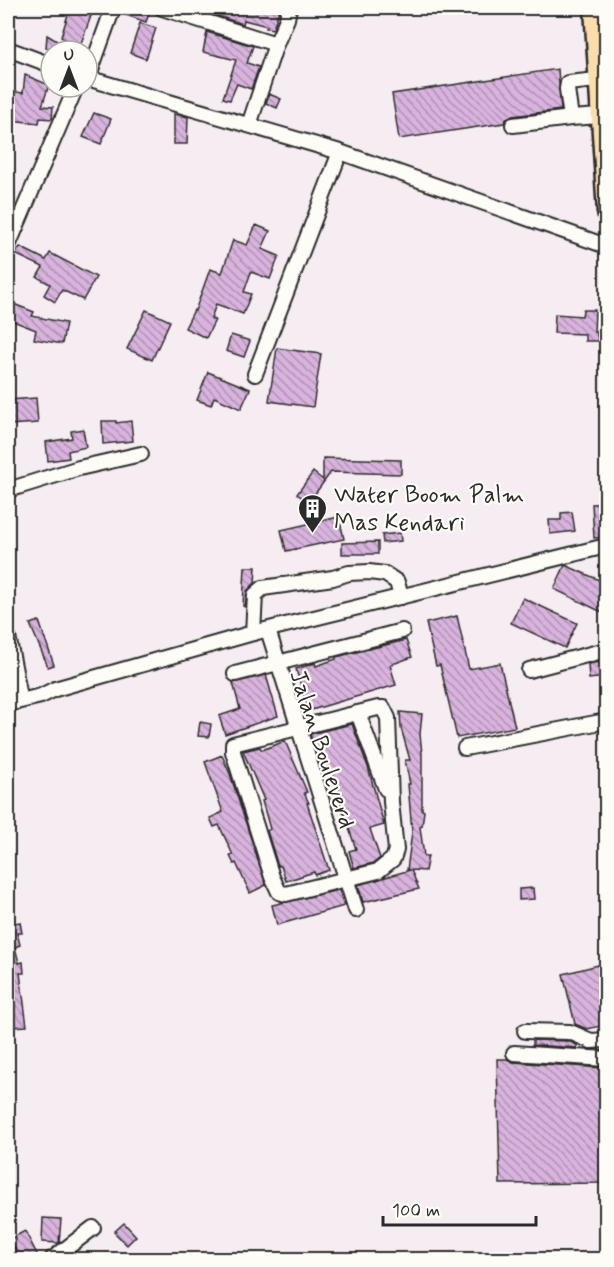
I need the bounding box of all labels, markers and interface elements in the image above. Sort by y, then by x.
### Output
north arrow [39,39,99,99]
text: U [64,45,74,66]
place label: Water Boom Palm Mas Kendari [334,480,524,539]
building icon: Water Boom Palm Mas Kendari [297,492,329,534]
street label: Jalan Bouleverd [281,666,362,833]
scale bar [383,1189,536,1227]
text: 100 m [392,1199,440,1223]

